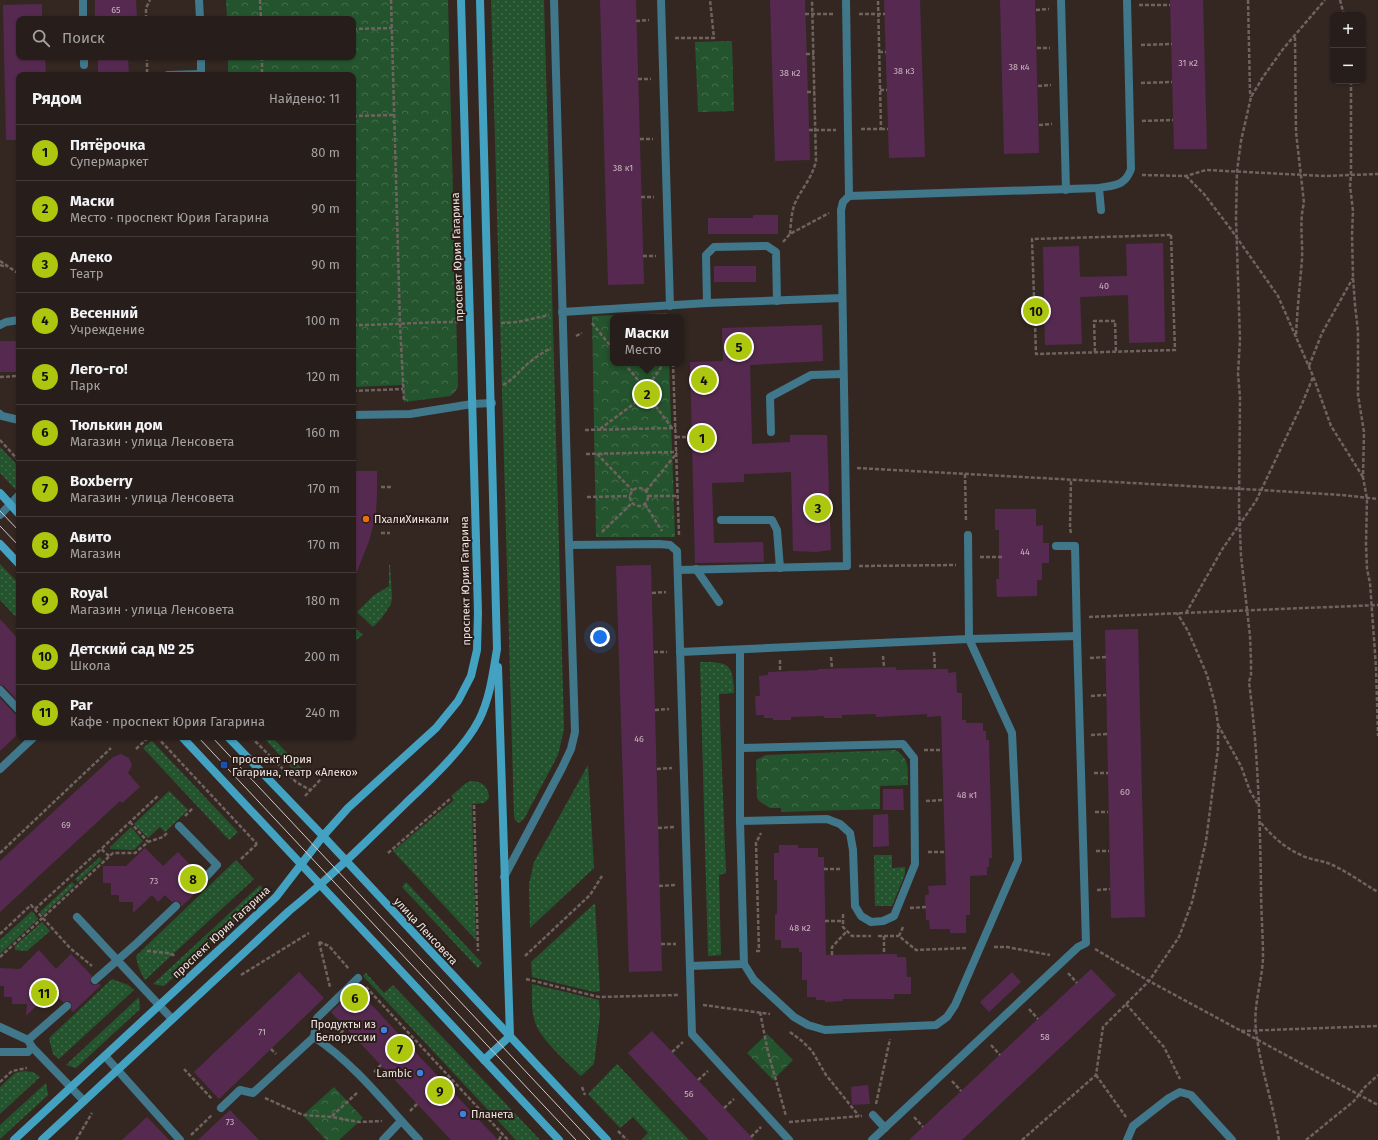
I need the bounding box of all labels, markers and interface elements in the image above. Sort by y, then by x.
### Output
house number: 65 [111,5,121,15]
map controls [1330,12,1366,84]
button: + [1330,12,1366,48]
search box [16,16,356,60]
icon: search [30,27,52,49]
text: Поиск [62,29,105,47]
button: − [1330,48,1366,84]
house number: 31 к2 [1178,58,1198,68]
house number: 38 к4 [1008,62,1030,72]
house number: 38 к3 [894,66,915,76]
house number: 38 к2 [780,68,800,78]
text: Рядом [32,88,82,109]
text: Найдено: 11 [269,91,340,106]
text: Пятёрочка [70,136,146,154]
text: 1 [42,145,48,160]
text: 80 m [311,145,340,160]
text: Супермаркет [70,154,148,169]
house number: 38 к1 [613,163,633,173]
text: Маски [70,192,114,210]
street label: проспект Юрия Гагарина [449,192,466,322]
text: 2 [42,201,48,216]
text: 90 m [311,201,340,216]
text: Место · проспект Юрия Гагарина [70,210,269,225]
text: Алеко [70,248,112,266]
text: 3 [42,257,48,272]
text: 90 m [311,257,340,272]
text: Театр [70,266,103,281]
house number: 40 [1099,281,1109,291]
pin: 10 [1023,296,1049,326]
text: Весенний [70,304,138,322]
text: 4 [41,313,49,328]
text: 100 m [305,313,340,328]
popup [610,314,684,366]
text: Учреждение [70,322,145,337]
text: Маски [625,324,669,342]
pin: 5 [726,332,752,362]
text: Место [625,342,661,357]
text: Лего-го! [70,360,128,378]
pin: 4 [691,365,717,395]
text: 5 [42,369,48,384]
text: 120 m [306,369,340,384]
text: Парк [70,378,100,393]
pin: 2 [634,379,660,409]
text: Тюлькин дом [70,416,163,434]
pin: 1 [689,423,715,453]
text: 6 [41,425,49,440]
text: 160 m [306,425,340,440]
text: Магазин · улица Ленсовета [70,434,234,449]
text: Boxberry [70,472,133,490]
text: 7 [42,481,48,496]
text: 170 m [307,481,340,496]
text: Магазин · улица Ленсовета [70,490,234,505]
pin: 3 [805,493,831,523]
place label: ПхалиХинкали [374,513,449,526]
marker: ПхалиХинкали [361,514,371,524]
street label: проспект Юрия Гагарина [458,516,473,646]
text: Авито [70,528,112,546]
text: 8 [41,537,49,552]
text: 170 m [307,537,340,552]
text: Магазин [70,546,121,561]
house number: 44 [1020,547,1030,557]
text: Royal [70,584,108,602]
text: 9 [41,593,49,608]
text: 180 m [305,593,340,608]
text: Магазин · улица Ленсовета [70,602,234,617]
your location [590,627,610,647]
text: Детский сад № 25 [70,640,194,658]
text: 10 [38,649,52,664]
text: 200 m [304,649,340,664]
text: Школа [70,658,111,673]
text: Par [70,696,92,714]
text: 11 [39,705,51,720]
text: 240 m [305,705,340,720]
text: Кафе · проспект Юрия Гагарина [70,714,265,729]
house number: 46 [634,734,644,744]
place label: проспект Юрия Гагарина, театр «Алеко» [232,753,358,779]
marker: проспект Юрия Гагарина, театр «Алеко» [219,760,229,770]
house number: 60 [1120,787,1130,797]
house number: 48 к1 [957,790,977,800]
house number: 69 [61,820,71,830]
pin: 8 [180,864,206,894]
house number: 73 [150,876,158,886]
street label: проспект Юрия Гагарина [170,884,273,981]
street label: улица Ленсовета [391,895,460,968]
house number: 48 к2 [789,923,811,933]
pin: 11 [31,978,57,1008]
pin: 6 [342,983,368,1013]
place label: Продукты из Белоруссии [310,1018,376,1044]
marker: Продукты из Белоруссии [379,1025,389,1035]
house number: 71 [258,1027,266,1037]
house number: 58 [1040,1032,1050,1042]
pin: 7 [387,1034,413,1064]
place label: Lambic [376,1067,412,1080]
marker: Lambic [415,1068,425,1078]
pin: 9 [427,1076,453,1106]
house number: 56 [684,1089,694,1099]
place label: Планета [471,1108,514,1121]
marker: Планета [458,1109,468,1119]
house number: 73 [226,1117,234,1127]

